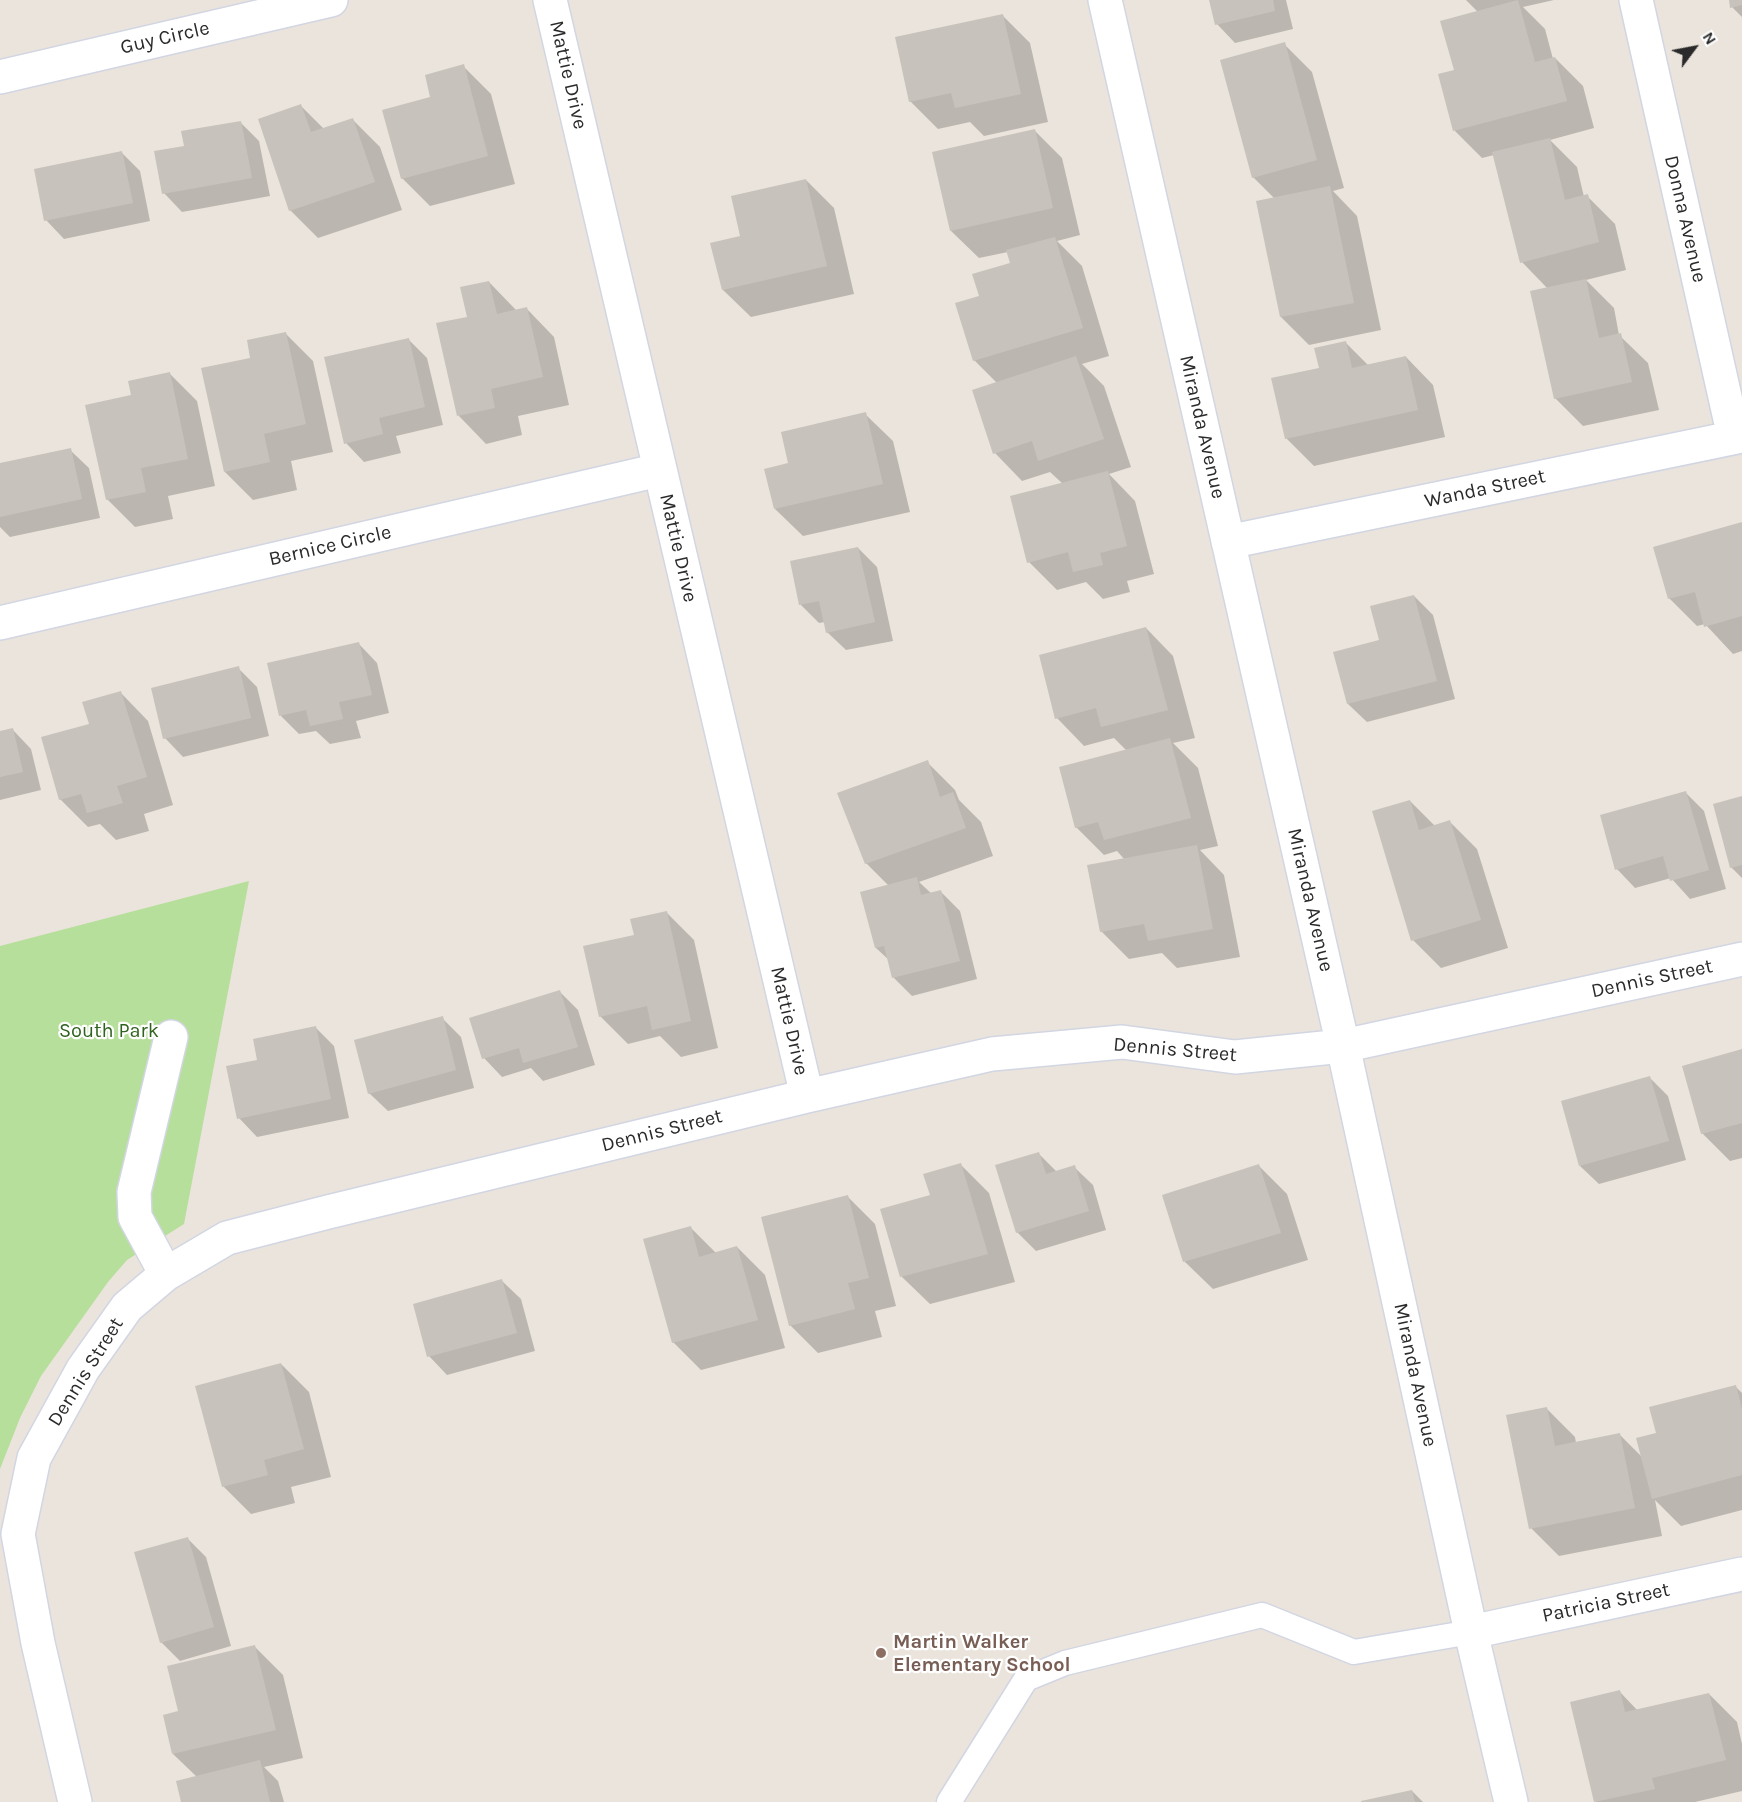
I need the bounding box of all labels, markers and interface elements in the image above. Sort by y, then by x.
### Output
street label: Guy Circle [118,16,212,60]
street label: Mattie Drive [544,18,592,132]
north arrow [1664,18,1724,78]
text: N [1699,28,1721,48]
street label: Donna Avenue [1659,153,1711,285]
street label: Miranda Avenue [1174,353,1230,501]
street label: Wanda Street [1422,464,1548,514]
street label: Mattie Drive [654,491,702,605]
street label: Bernice Circle [266,520,394,572]
street label: Miranda Avenue [1282,826,1338,974]
street label: Dennis Street [1589,954,1715,1004]
street label: Mattie Drive [765,964,813,1078]
park label: South Park [59,1019,159,1043]
street label: Dennis Street [1112,1033,1238,1067]
street label: Dennis Street [599,1104,725,1158]
street label: Miranda Avenue [1388,1301,1442,1449]
street label: Dennis Street [43,1313,129,1431]
street label: Patricia Street [1540,1578,1672,1628]
place label: Martin Walker Elementary School [893,1630,1071,1677]
marker: Martin Walker Elementary School [874,1646,888,1660]

